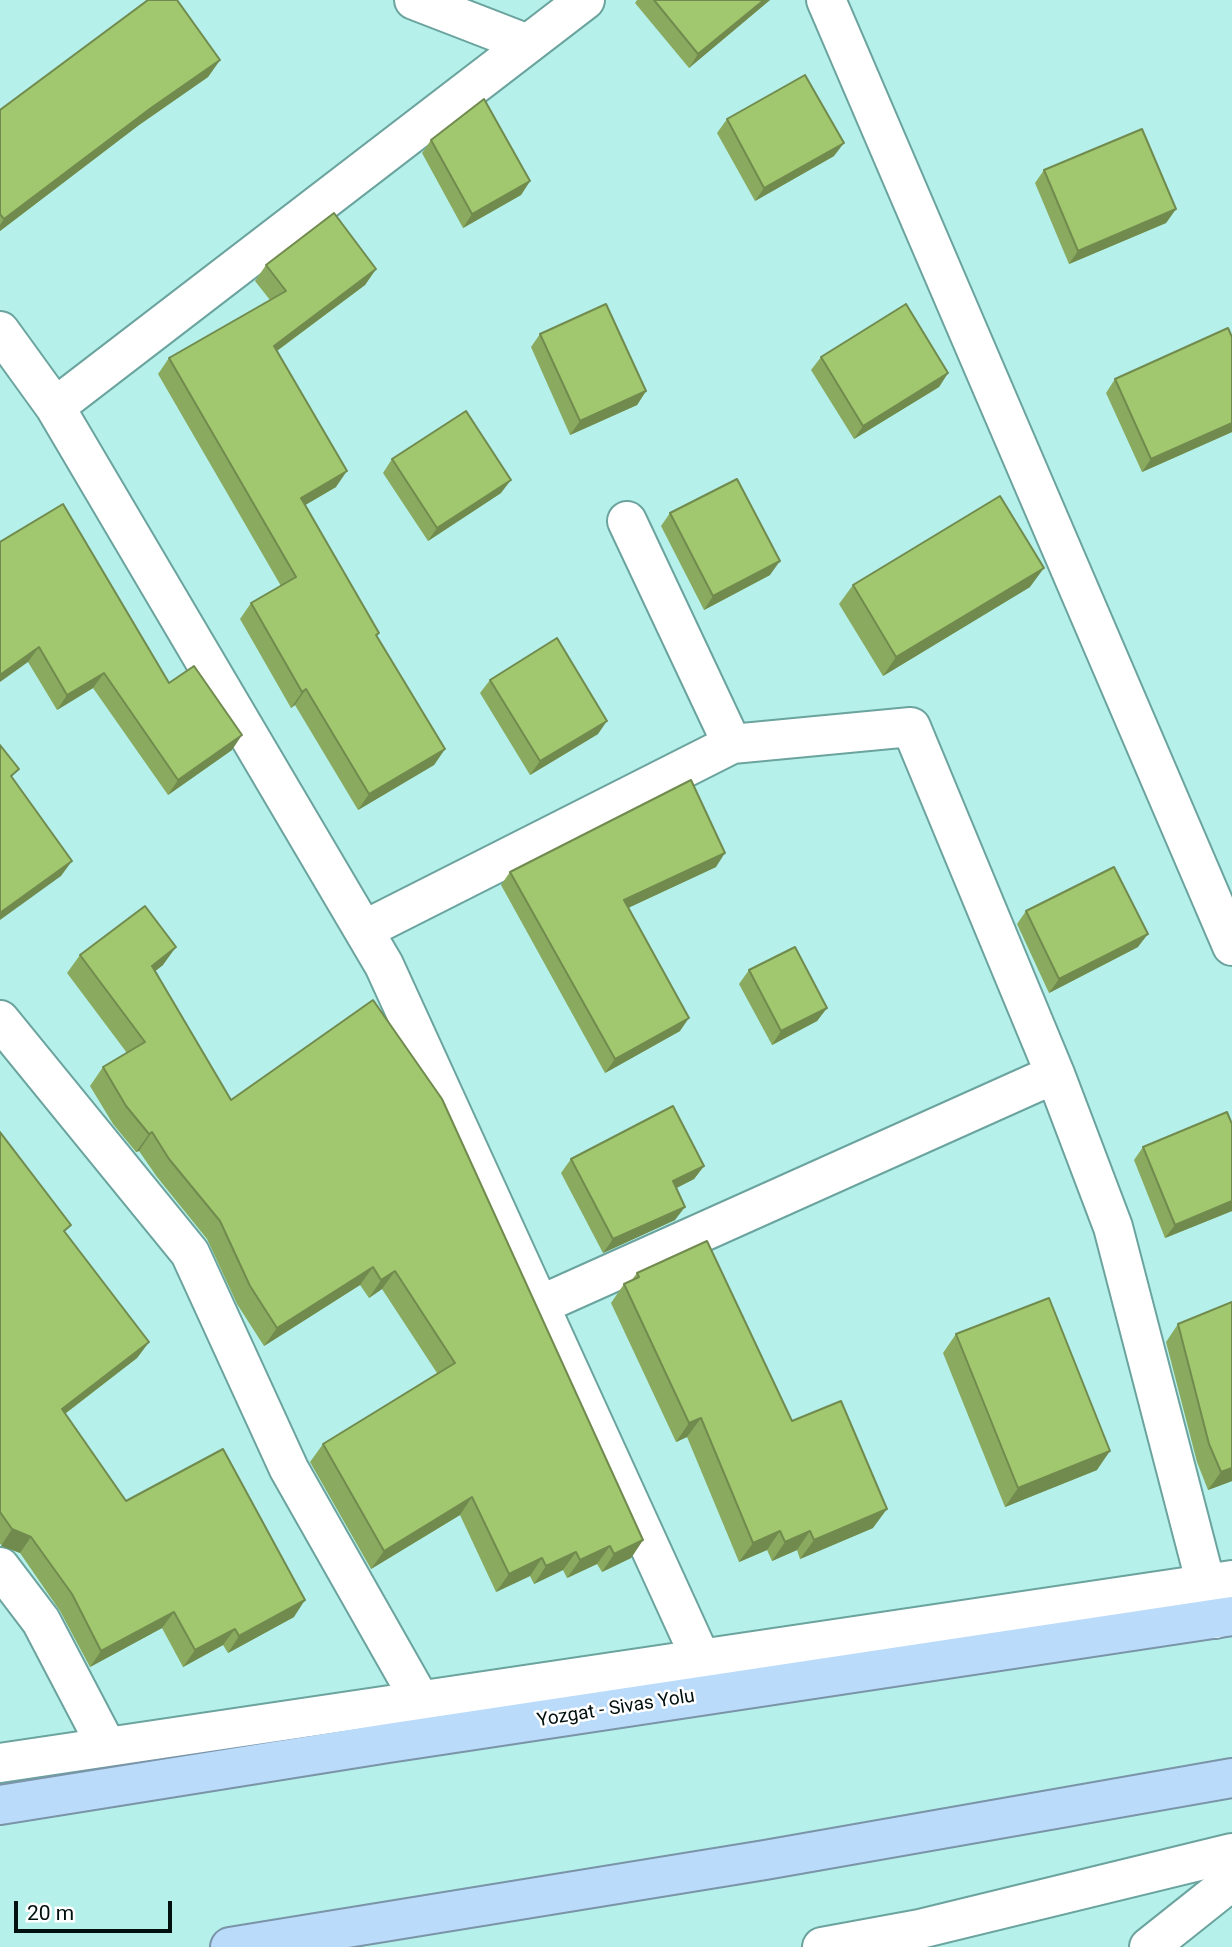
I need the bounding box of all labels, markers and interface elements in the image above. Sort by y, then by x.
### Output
street label: Yozgat - Sivas Yolu [536,1685,696,1733]
scale bar [18,1888,175,1932]
text: 20 m [27,1901,74,1925]

